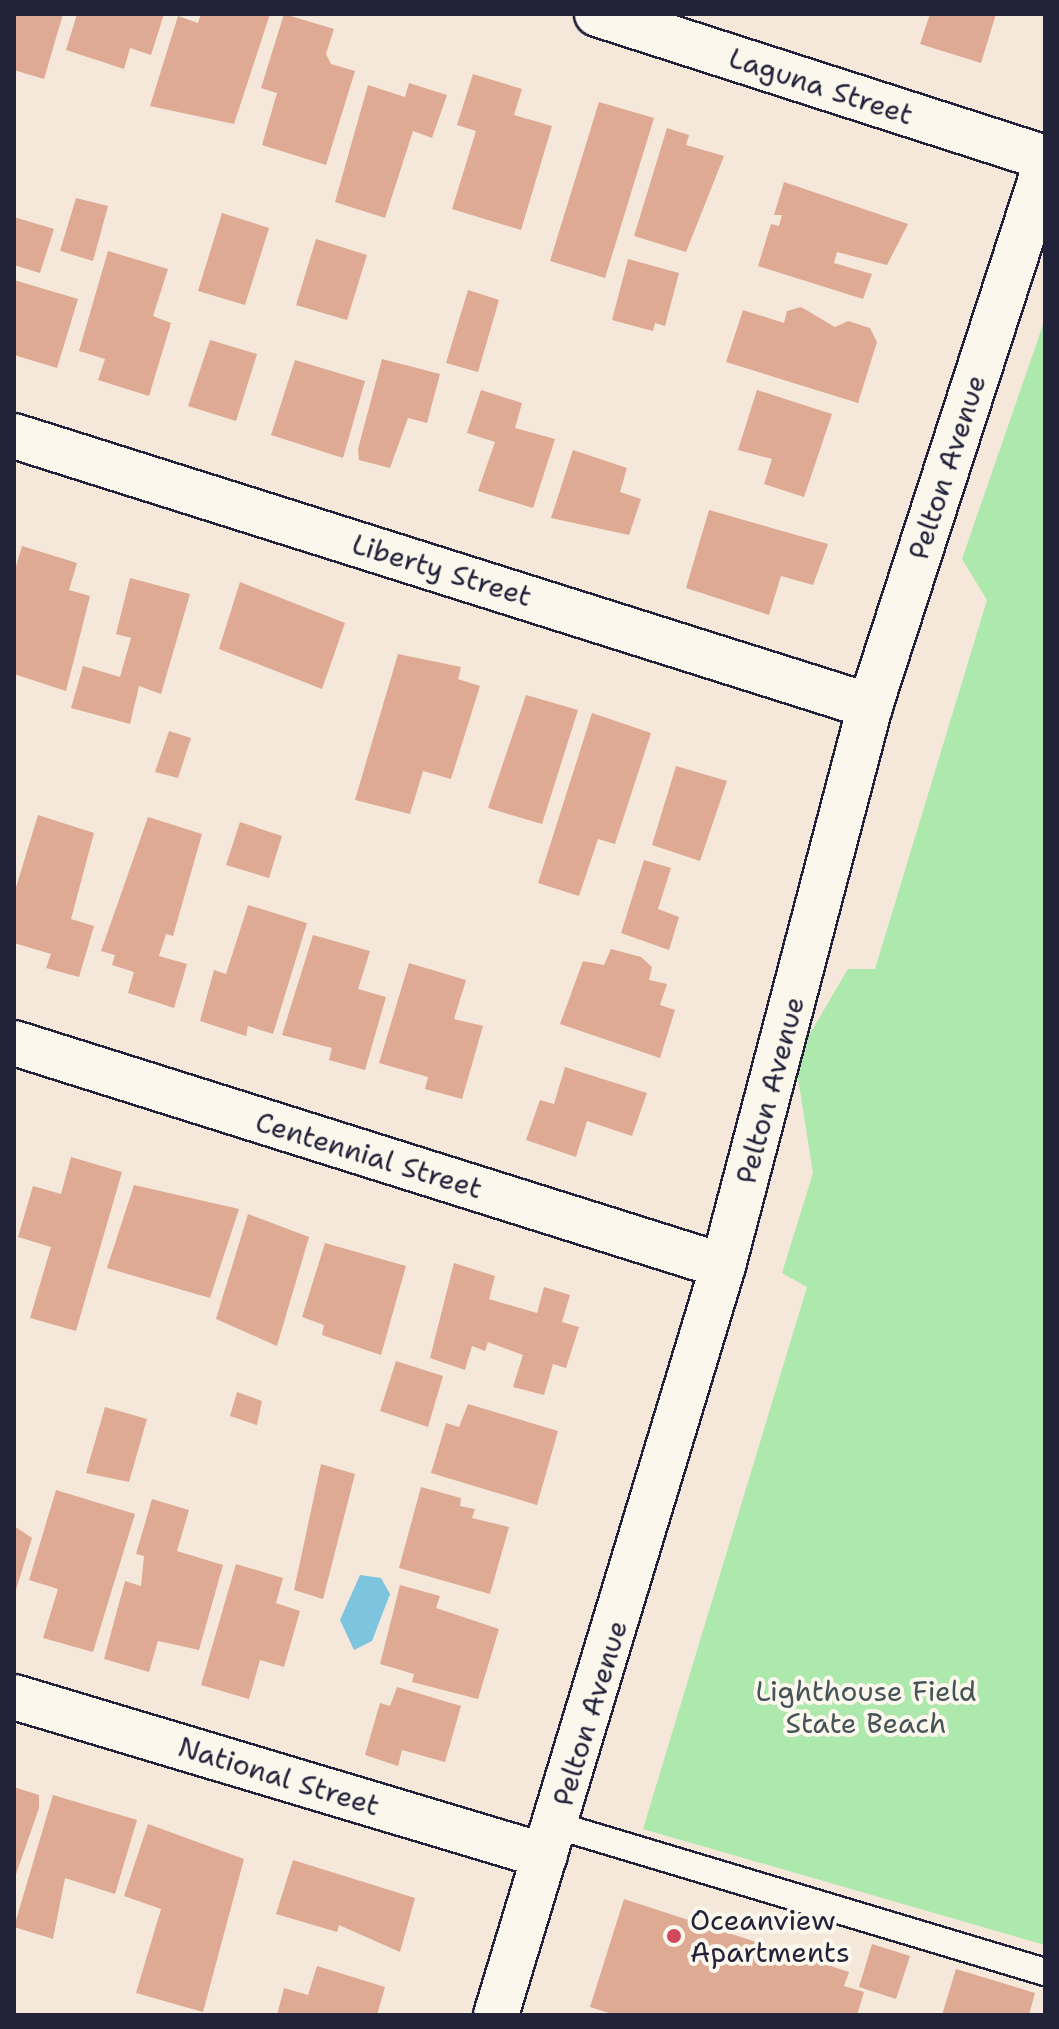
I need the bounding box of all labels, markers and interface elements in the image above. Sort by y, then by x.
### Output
street label: Laguna Street [725,40,917,132]
street label: Pelton Avenue [901,370,993,564]
street label: Liberty Street [348,527,536,613]
street label: Pelton Avenue [729,993,811,1187]
street label: Centennial Street [252,1105,486,1205]
street label: Pelton Avenue [546,1616,634,1810]
park label: Lighthouse Field State Beach [756,1674,976,1740]
street label: National Street [174,1729,384,1823]
place label: Oceanview Apartments [690,1903,850,1969]
marker: Oceanview Apartments [665,1927,683,1945]

